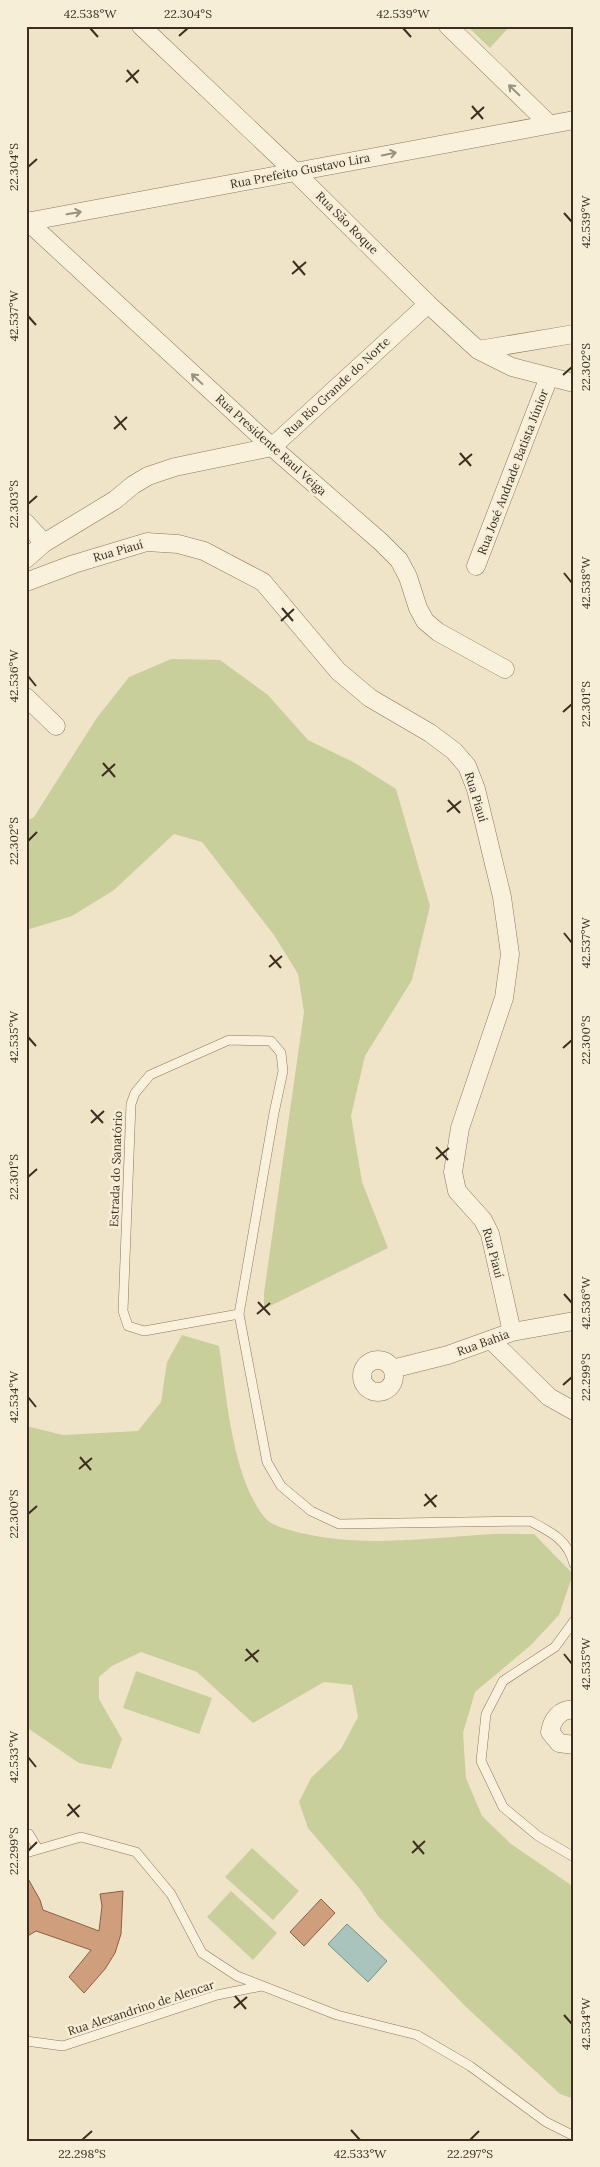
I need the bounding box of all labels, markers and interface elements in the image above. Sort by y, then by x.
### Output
text: 42.538°W [64,6,117,21]
text: 22.304°S [164,6,212,21]
text: 42.539°W [377,6,430,21]
one-way arrow [509,85,521,97]
text: 22.304°S [6,143,21,191]
one-way arrow [380,149,396,159]
street label: Rua Prefeito Gustavo Lira [229,150,371,191]
street label: Rua São Roque [313,188,382,257]
text: 42.539°W [578,195,593,248]
one-way arrow [66,207,82,217]
text: 42.537°W [6,289,21,342]
street label: Rua Rio Grande do Norte [281,333,393,440]
text: 22.302°S [578,343,593,391]
one-way arrow [191,373,204,385]
street label: Rua José Andrade Batista Júnior [474,386,551,557]
street label: Rua Presidente Raul Veiga [213,391,330,498]
text: 22.303°S [6,480,21,528]
street label: Rua Piauí [91,536,145,565]
text: 42.538°W [578,556,593,609]
text: 42.536°W [6,649,21,702]
text: 22.301°S [578,681,593,727]
street label: Rua Piauí [462,770,491,824]
text: 22.302°S [6,817,21,865]
text: 42.537°W [578,916,593,969]
text: 42.535°W [6,1010,21,1063]
text: 22.300°S [578,1015,593,1065]
street label: Estrada do Sanatório [106,1111,125,1227]
text: 22.301°S [6,1154,21,1200]
street label: Rua Piauí [480,1226,507,1280]
text: 42.536°W [578,1276,593,1329]
street label: Rua Bahia [455,1326,511,1359]
text: 22.299°S [578,1353,593,1401]
text: 42.534°W [6,1370,21,1423]
text: 22.300°S [6,1489,21,1539]
text: 42.535°W [578,1637,593,1690]
text: 42.533°W [6,1730,21,1783]
text: 22.299°S [6,1827,21,1875]
street label: Rua Alexandrino de Alencar [66,1976,217,2038]
text: 42.534°W [578,1997,593,2050]
text: 22.298°S [58,2146,106,2161]
text: 42.533°W [334,2146,387,2161]
text: 22.297°S [447,2146,493,2161]

